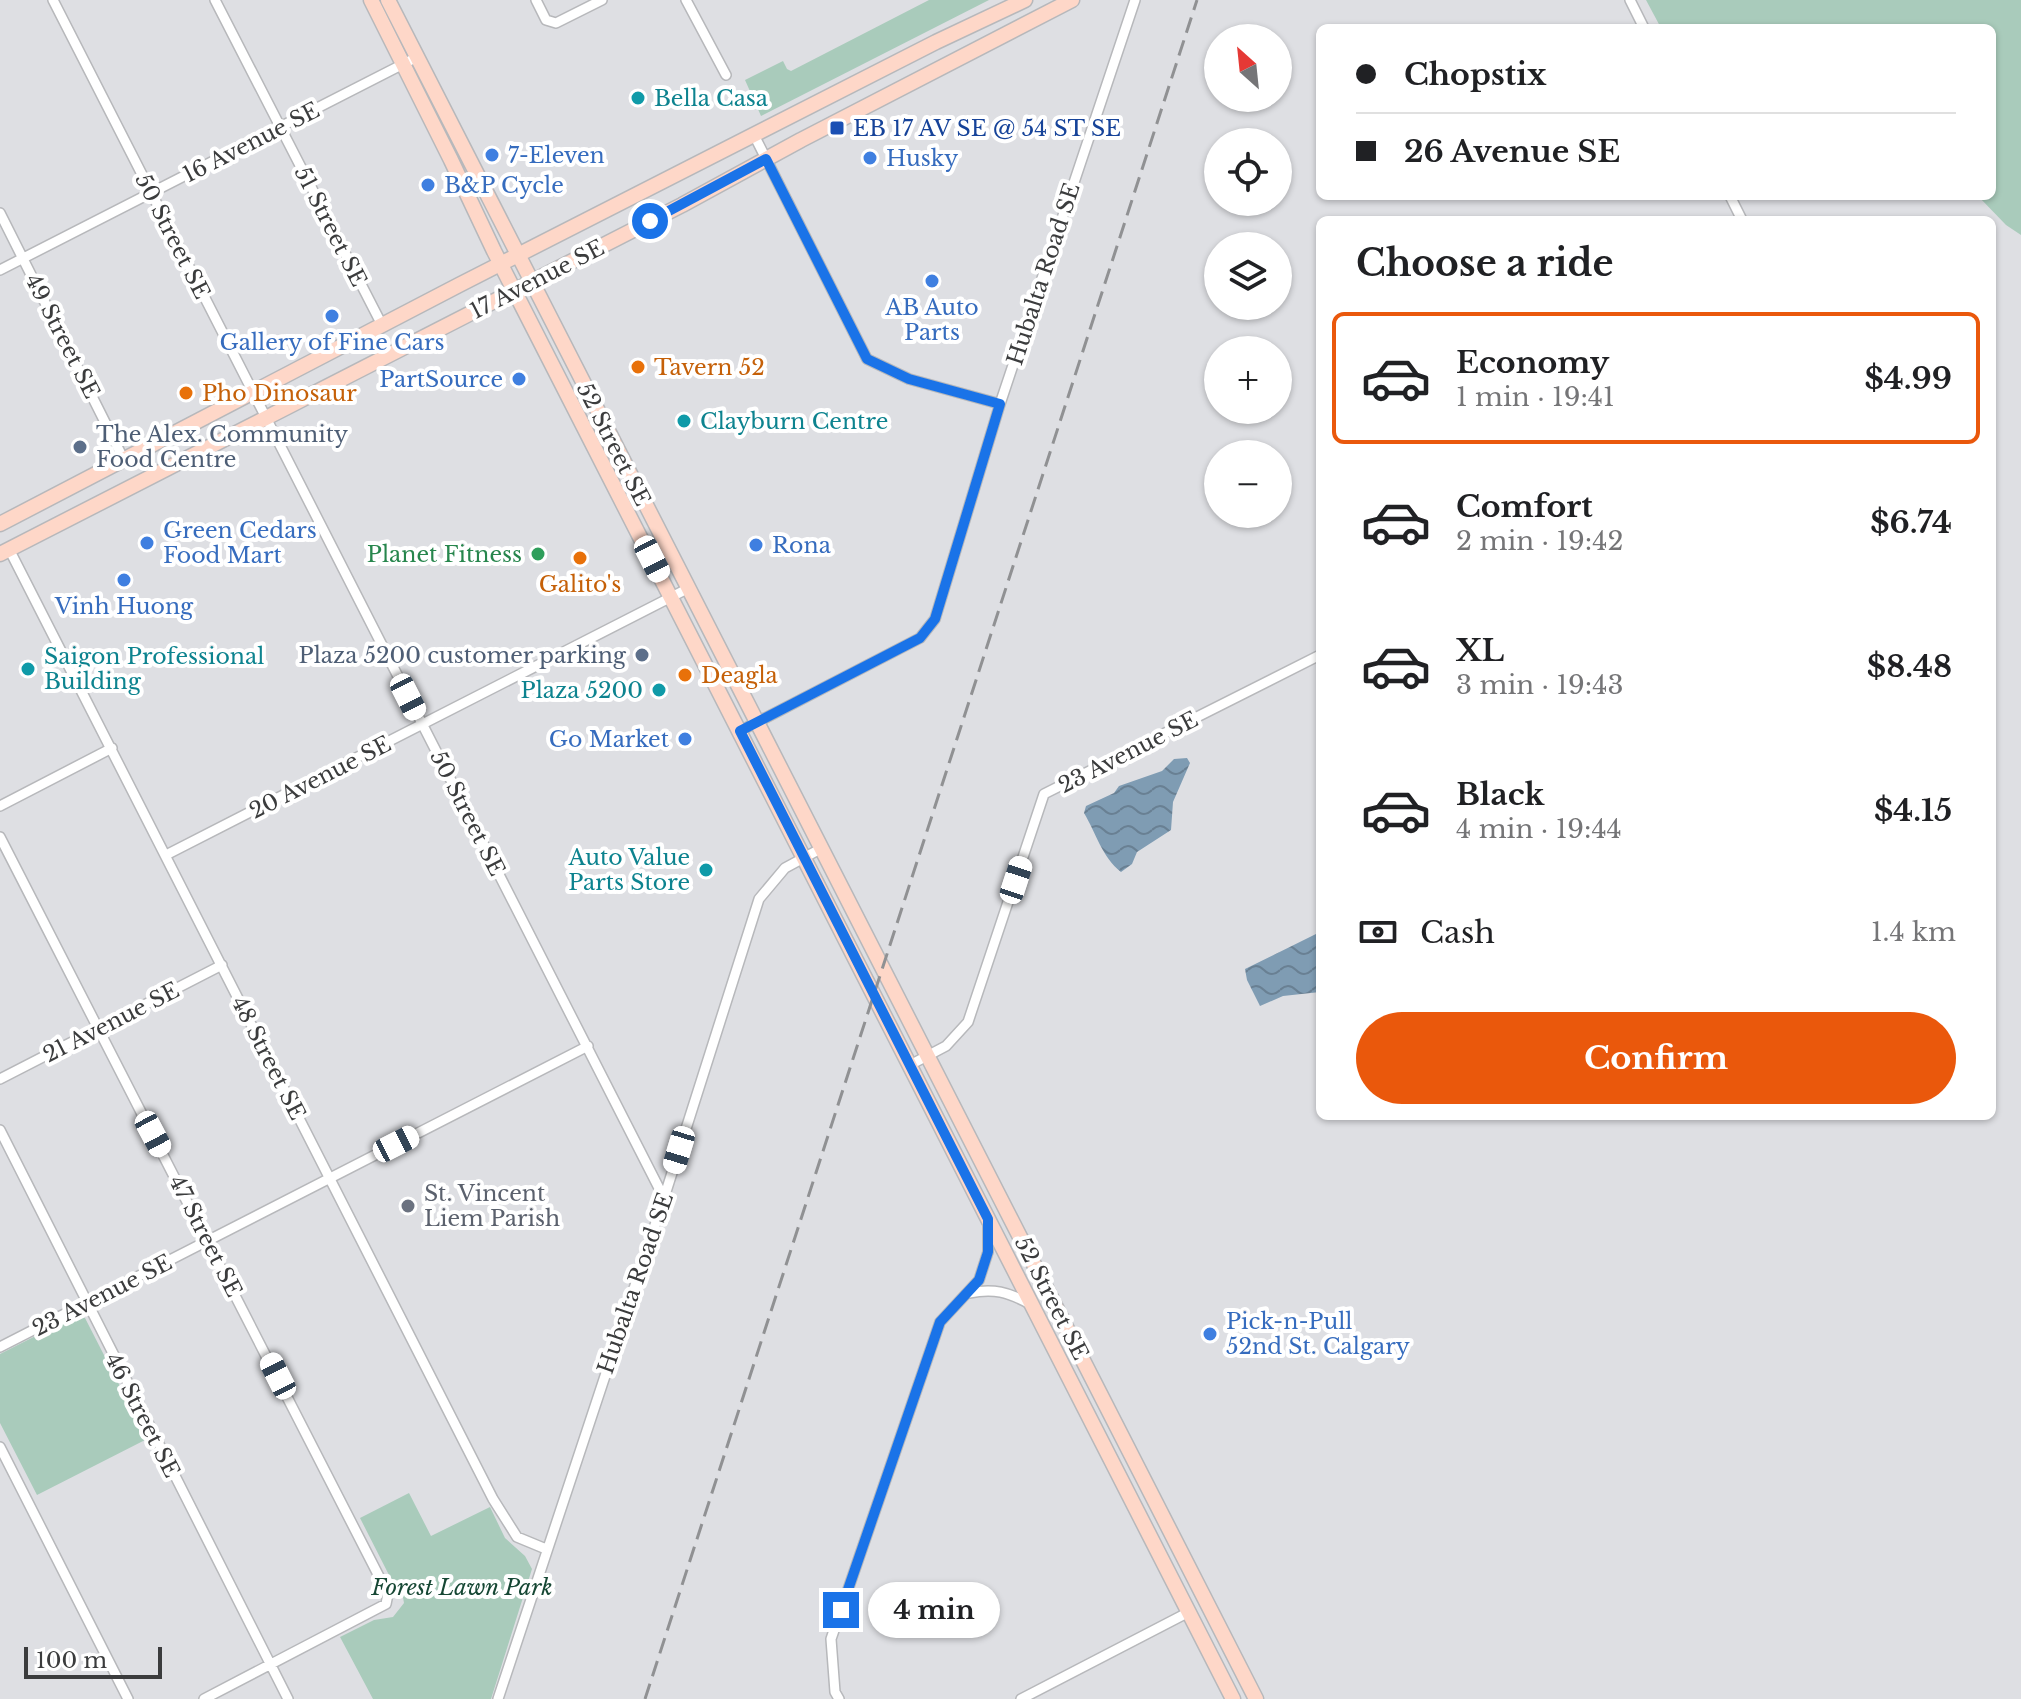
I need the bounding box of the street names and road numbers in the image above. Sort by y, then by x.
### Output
street label: 16 Avenue SE [178,96,324,188]
street label: 51 Street SE [289,162,372,291]
street label: 50 Street SE [129,169,216,303]
street label: Hubalta Road SE [1001,180,1086,369]
street label: 17 Avenue SE [466,234,609,325]
street label: 49 Street SE [20,270,105,403]
street label: 52 Street SE [571,378,656,511]
street label: 23 Avenue SE [1054,706,1202,799]
street label: 20 Avenue SE [245,730,395,825]
street label: 50 Street SE [424,746,511,880]
street label: 21 Avenue SE [39,977,184,1068]
street label: 48 Street SE [226,992,311,1125]
street label: 47 Street SE [163,1171,248,1302]
street label: Hubalta Road SE [592,1189,679,1377]
street label: 52 Street SE [1009,1232,1094,1365]
street label: 23 Avenue SE [28,1249,176,1342]
street label: 46 Street SE [100,1349,185,1482]

